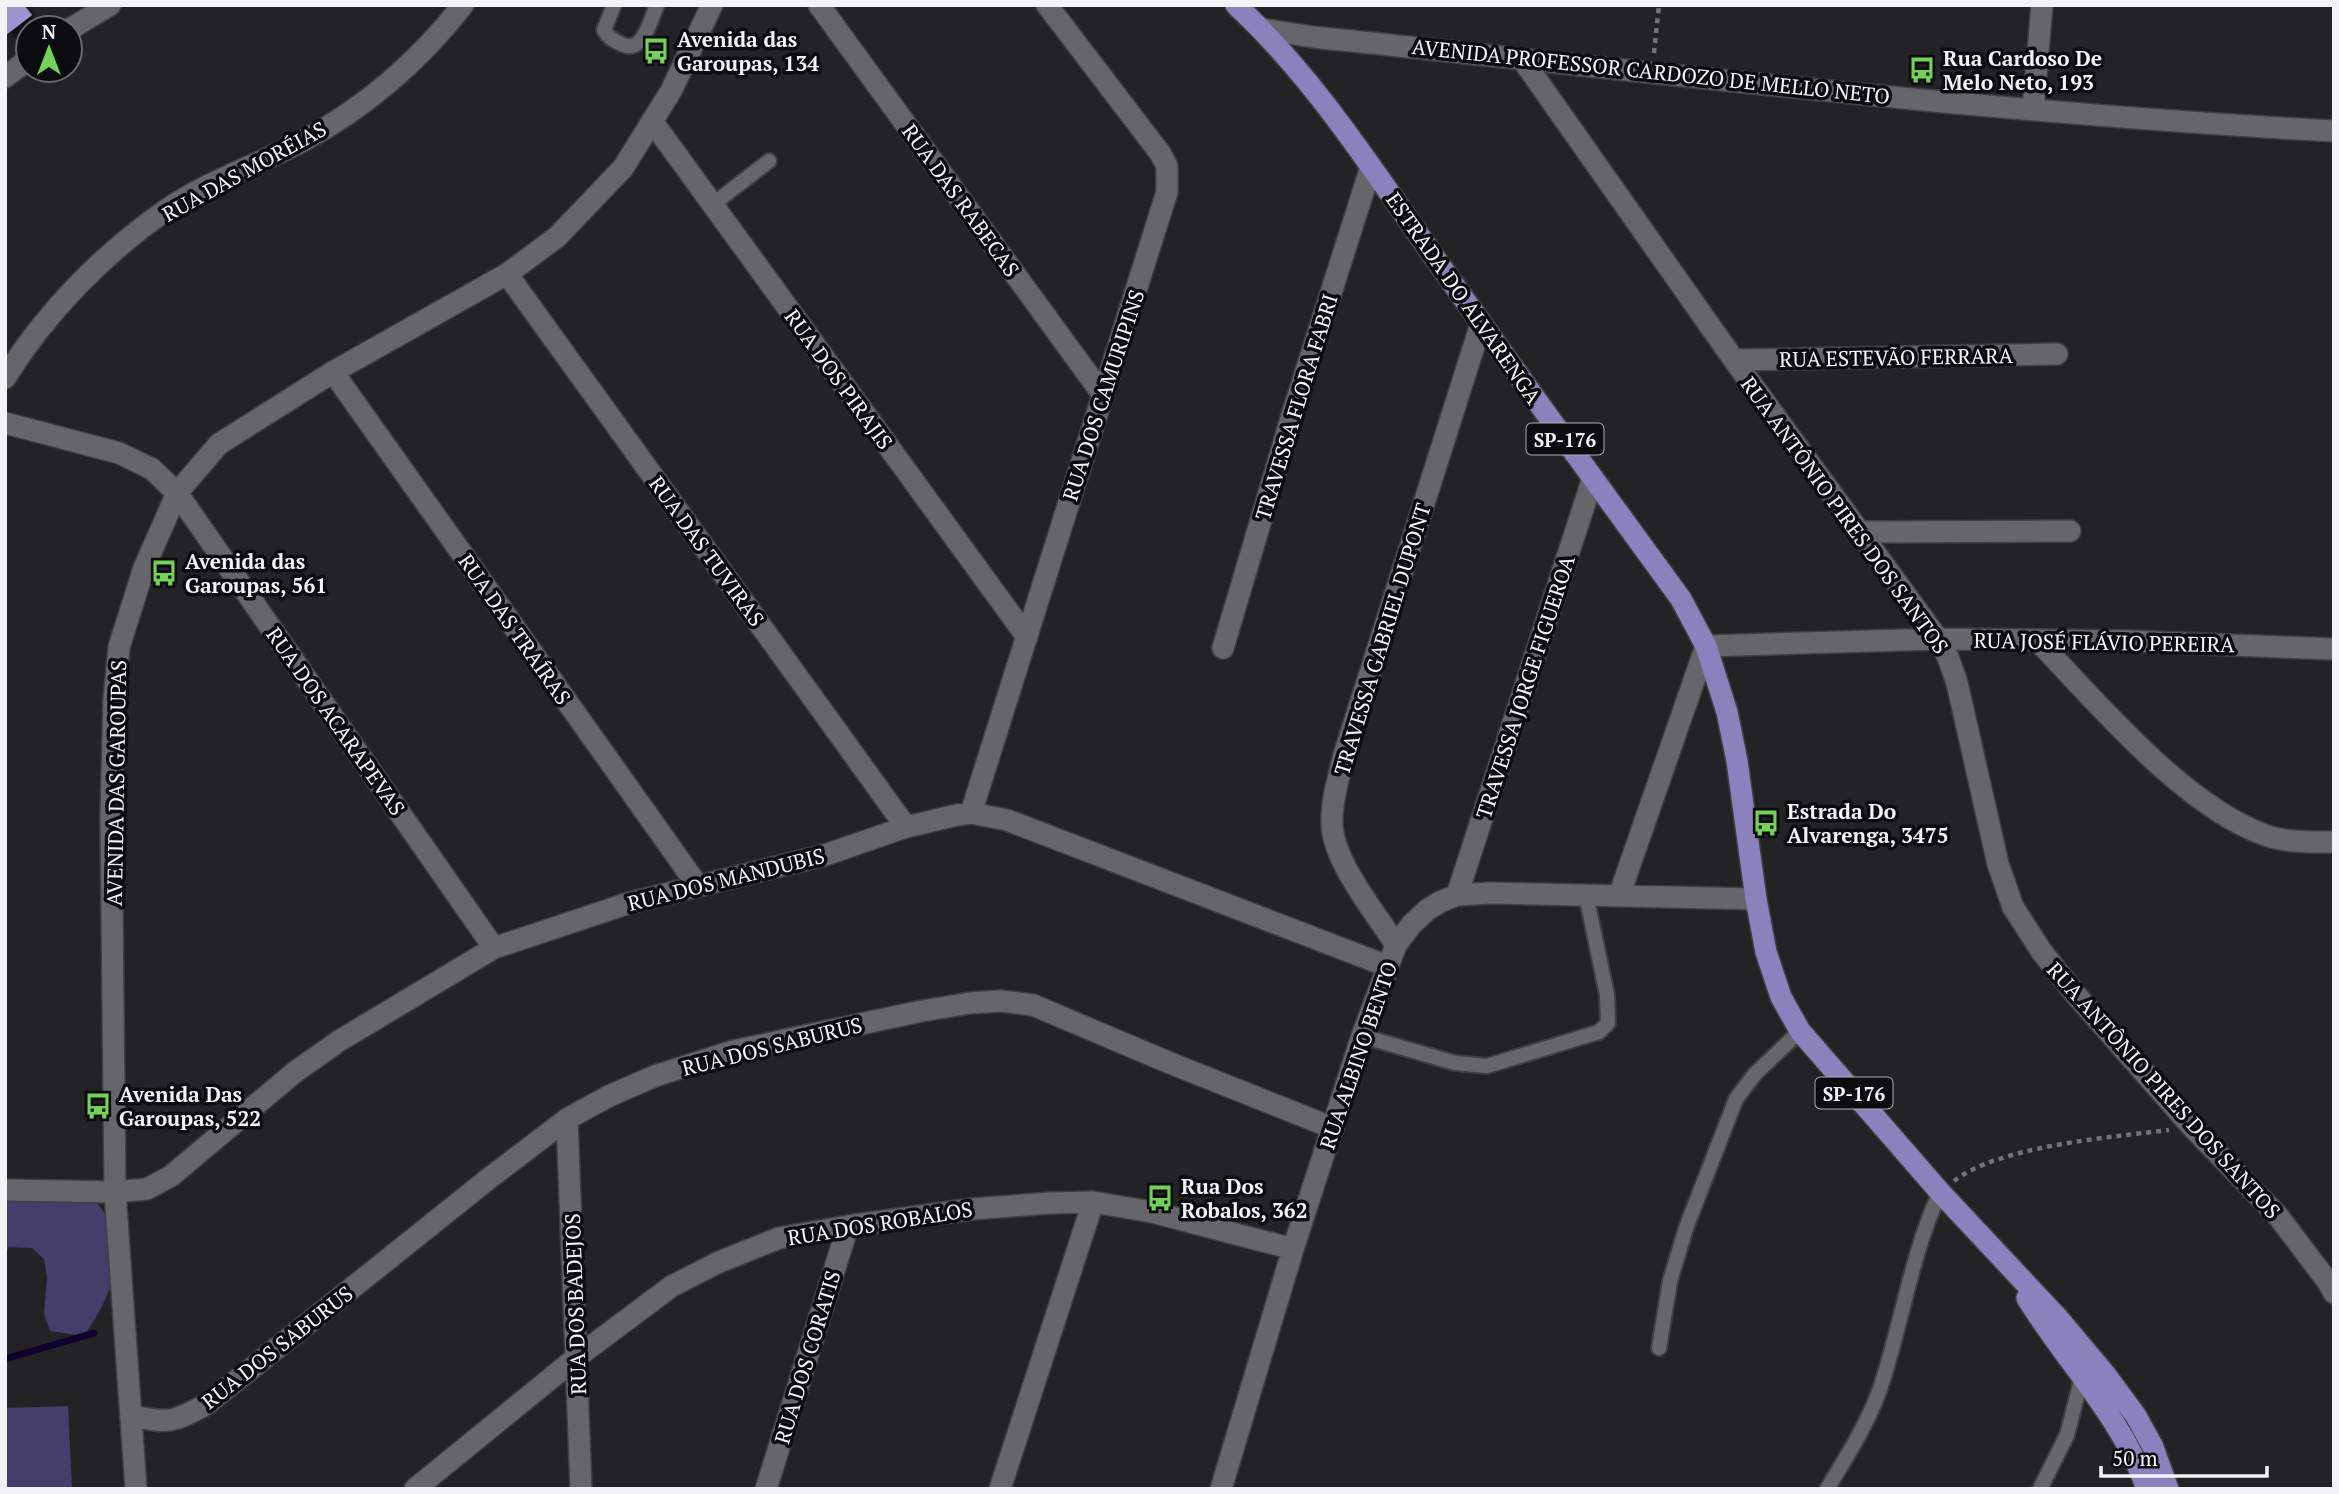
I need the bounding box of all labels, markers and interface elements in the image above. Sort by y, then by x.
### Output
north arrow [14,14,84,84]
text: N [42,19,57,44]
place label: Avenida das Garoupas, 134 [677,25,819,77]
street label: AVENIDA PROFESSOR CARDOZO DE MELLO NETO [1411,32,1891,110]
bus stop icon: Avenida das Garoupas, 134 [641,36,671,66]
place label: Rua Cardoso De Melo Neto, 193 [1943,44,2102,96]
bus stop icon: Rua Cardoso De Melo Neto, 193 [1907,55,1937,85]
street label: RUA DAS MORÉIAS [157,114,331,228]
street label: RUA DAS RABECAS [896,118,1026,282]
street label: ESTRADA DO ALVARENGA [1380,187,1548,410]
street label: RUA DOS CAMURIPINS [1056,286,1150,504]
street label: TRAVESSA FLORA FABRI [1248,291,1344,523]
street label: RUA DOS PIRAJIS [779,303,899,455]
street label: RUA ESTEVÃO FERRARA [1779,341,2014,373]
street label: RUA ANTÔNIO PIRES DOS SANTOS [1735,371,1955,659]
road number: SP-176 [1526,424,1604,454]
street label: RUA DAS TUVIRAS [643,470,771,632]
street label: TRAVESSA GABRIEL DUPONT [1327,500,1437,778]
place label: Avenida das Garoupas, 561 [185,547,327,599]
street label: RUA DAS TRAÍRAS [452,548,578,710]
street label: TRAVESSA JORGE FIGUEROA [1469,551,1581,822]
bus stop icon: Avenida das Garoupas, 561 [149,558,179,588]
street label: RUA DOS ACARAPEVAS [260,621,412,821]
street label: RUA JOSÉ FLÁVIO PEREIRA [1973,626,2235,658]
street label: AVENIDA DAS GAROUPAS [100,660,132,906]
place label: Estrada Do Alvarenga, 3475 [1787,797,1949,849]
bus stop icon: Estrada Do Alvarenga, 3475 [1751,808,1781,838]
street label: RUA DOS MANDUBIS [625,841,827,917]
street label: RUA ANTÔNIO PIRES DOS SANTOS [2041,956,2287,1224]
street label: RUA ALBINO BENTO [1313,957,1403,1153]
street label: RUA DOS SABURUS [679,1010,865,1082]
road number: SP-176 [1815,1078,1892,1108]
place label: Avenida Das Garoupas, 522 [119,1080,261,1132]
bus stop icon: Avenida Das Garoupas, 522 [83,1091,113,1121]
place label: Rua Dos Robalos, 362 [1181,1172,1308,1224]
bus stop icon: Rua Dos Robalos, 362 [1145,1183,1175,1213]
street label: RUA DOS ROBALOS [786,1195,974,1251]
street label: RUA DOS BADEJOS [558,1213,592,1395]
street label: RUA DOS CORATIS [767,1267,847,1447]
street label: RUA DOS SABURUS [196,1279,358,1415]
scale bar [2101,1434,2267,1478]
text: 50 m [2112,1444,2158,1472]

